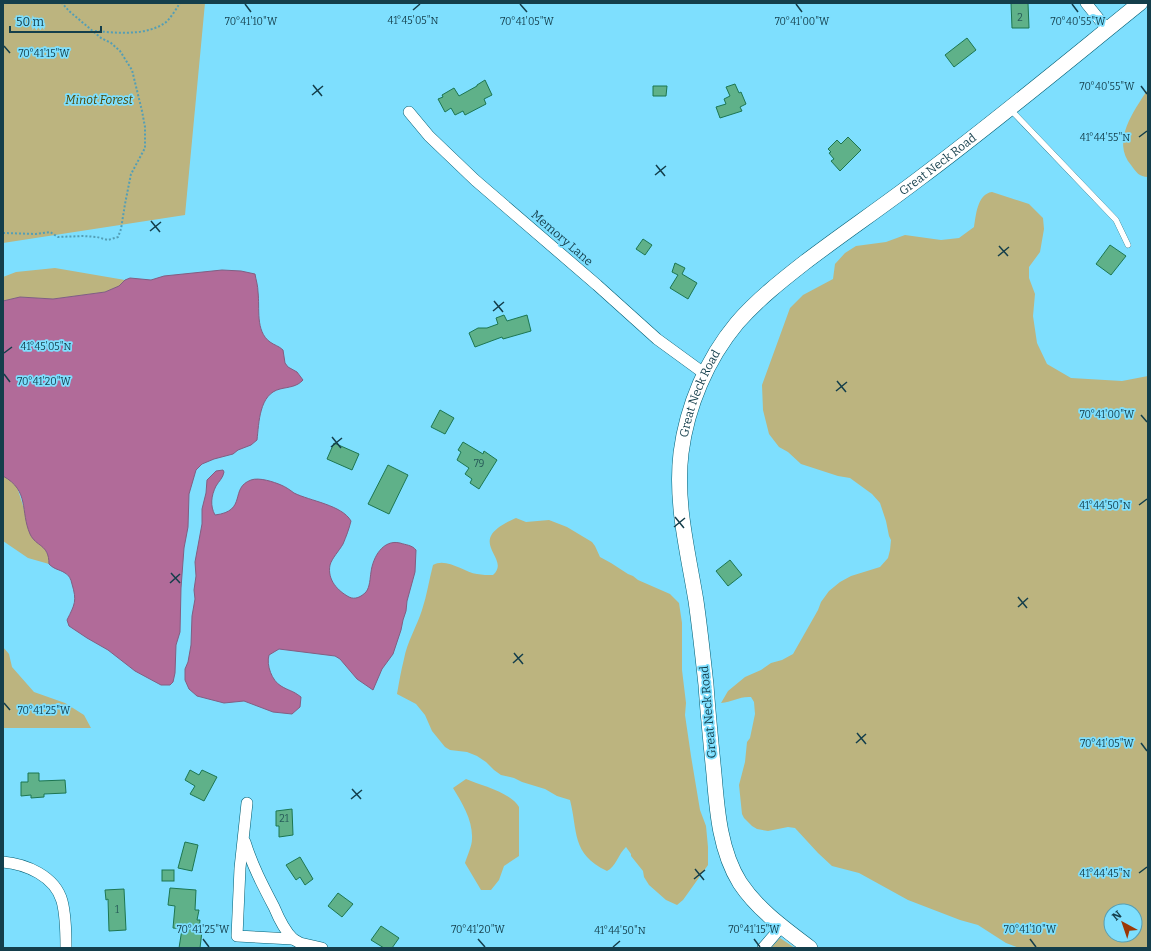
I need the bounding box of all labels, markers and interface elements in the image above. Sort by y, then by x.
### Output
scale bar [10,8,101,34]
house number: 2 [1017,12,1023,24]
text: 50 m [16,15,45,29]
text: 41°45'05"N [388,15,439,27]
text: 70°41'10"W [225,16,278,28]
text: 70°41'05"W [500,16,555,28]
text: 70°41'00"W [775,16,830,28]
text: 70°40'55"W [1051,16,1106,28]
text: 70°41'15"W [18,48,70,60]
text: 70°40'55"W [1080,81,1135,93]
park label: Minot Forest [65,93,134,107]
street label: Great Neck Road [896,131,979,198]
text: 41°44'55"N [1080,132,1130,144]
street label: Memory Lane [528,208,596,268]
text: 41°45'05"N [21,341,72,353]
street label: Great Neck Road [677,347,723,439]
text: 70°41'20"W [17,376,72,388]
text: 70°41'00"W [1080,409,1135,421]
house number: 79 [474,458,484,470]
text: 41°44'50"N [1079,500,1131,512]
street label: Great Neck Road [697,665,719,759]
text: 70°41'25"W [18,705,71,717]
text: 70°41'05"W [1080,738,1135,750]
house number: 21 [279,813,289,825]
text: 41°44'45"N [1080,868,1131,880]
north arrow [1103,903,1143,943]
house number: 1 [115,904,119,916]
text: N [1109,908,1125,923]
text: 70°41'25"W [177,924,230,936]
text: 70°41'20"W [451,924,506,936]
text: 70°41'15"W [728,924,780,936]
text: 70°41'10"W [1004,924,1057,936]
text: 41°44'50"N [594,925,646,937]

